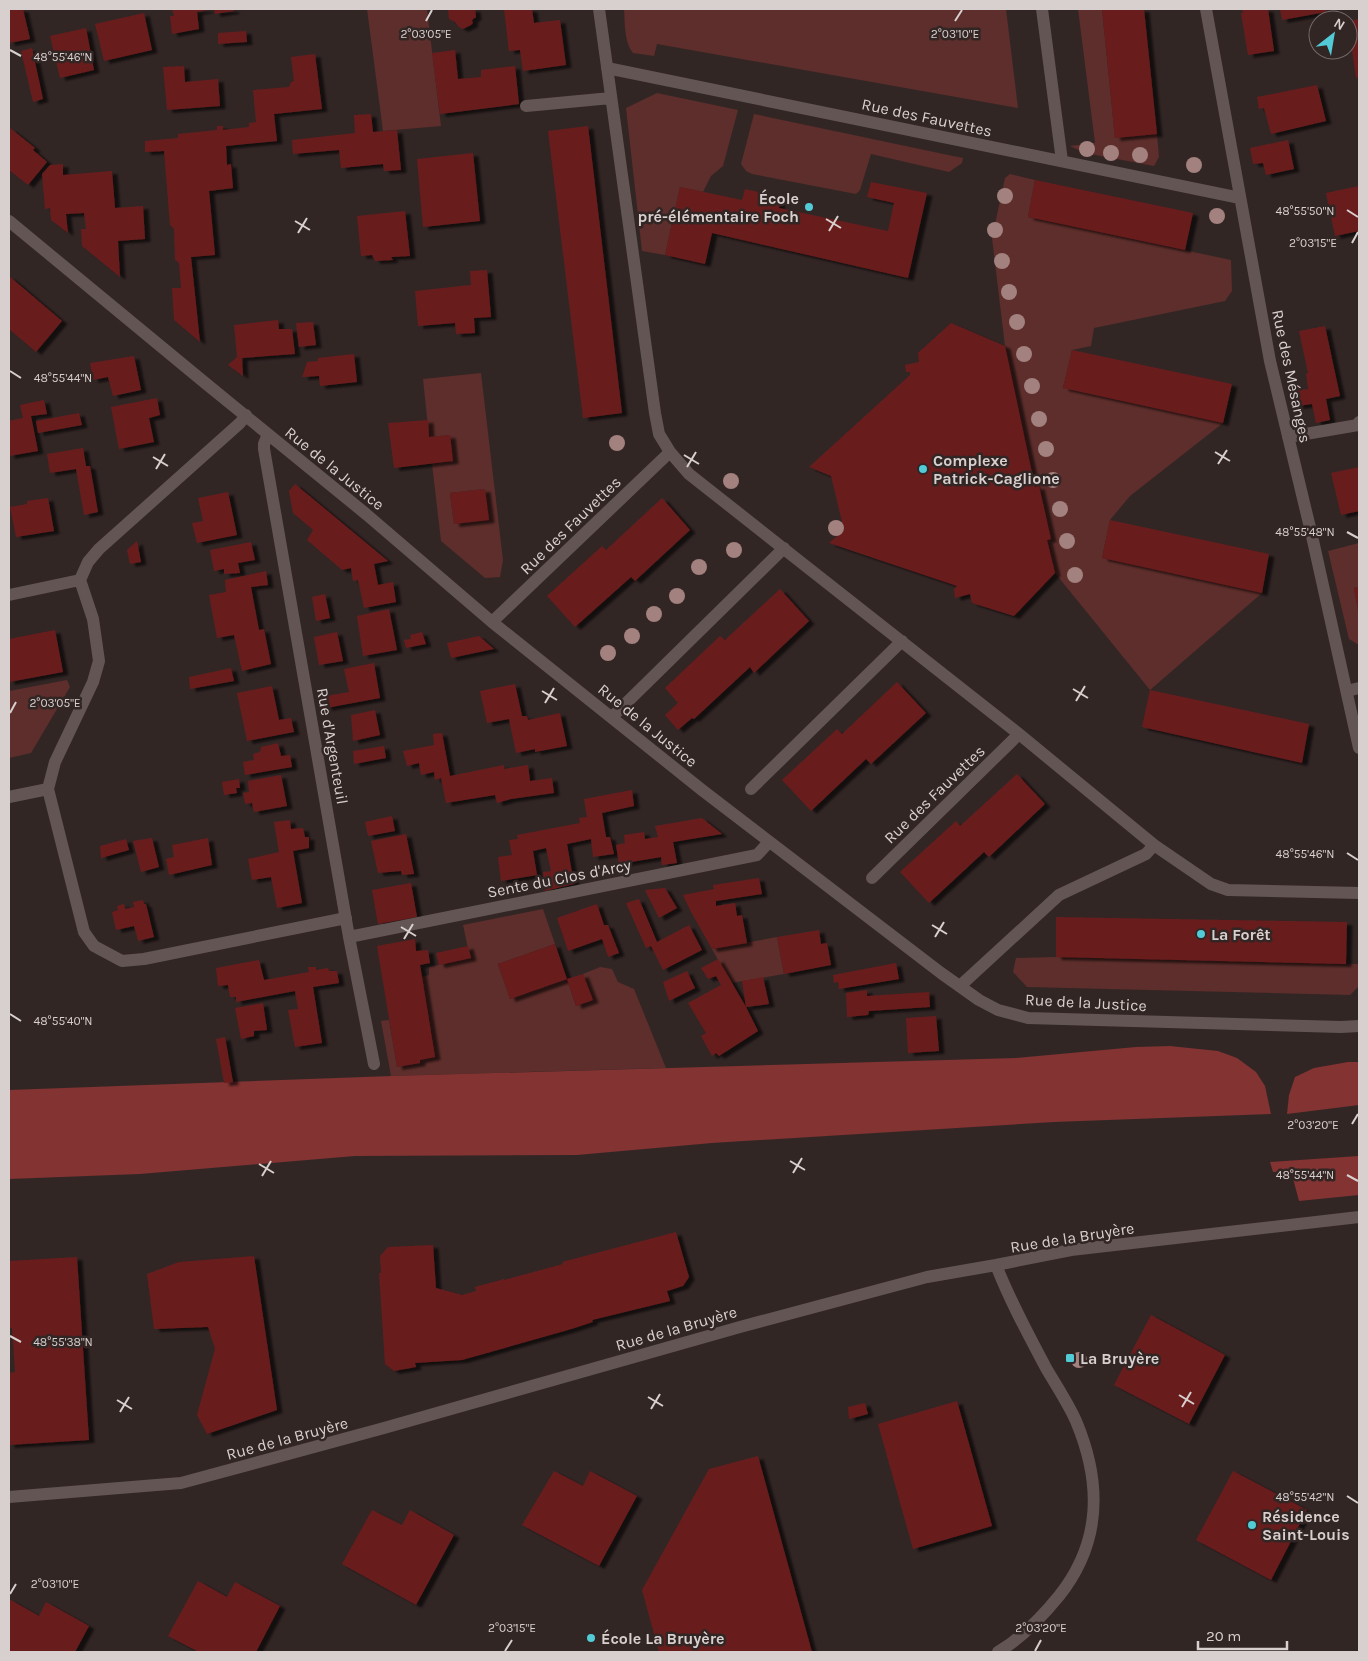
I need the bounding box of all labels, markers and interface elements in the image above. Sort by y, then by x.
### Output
north arrow [1308,10,1358,60]
text: N [1331,14,1348,34]
text: 2°03'05"E [400,27,452,41]
text: 2°03'10"E [931,27,979,41]
text: 48°55'46"N [34,50,92,64]
street label: Rue des Fauvettes [860,94,994,141]
place label: École pré-élémentaire Foch [638,189,799,226]
marker: École pré-élémentaire Foch [803,201,815,213]
text: 48°55'50"N [1275,204,1335,218]
text: 2°03'15"E [1289,236,1337,250]
street label: Rue des Mésanges [1268,308,1315,444]
text: 48°55'44"N [34,371,92,385]
street label: Rue de la Justice [281,423,388,514]
place label: Complexe Patrick-Caglione [933,451,1060,488]
marker: Complexe Patrick-Caglione [917,463,929,475]
street label: Rue des Fauvettes [516,472,625,578]
text: 48°55'48"N [1275,525,1335,539]
street label: Rue de la Justice [594,680,701,771]
street label: Rue d'Argenteuil [313,686,352,806]
text: 2°03'05"E [29,696,81,710]
street label: Rue des Fauvettes [880,741,989,847]
text: 48°55'46"N [1276,847,1334,861]
street label: Sente du Clos d'Arcy [486,855,633,902]
place label: La Forêt [1211,925,1271,944]
marker: La Forêt [1195,928,1207,940]
street label: Rue de la Justice [1025,990,1147,1015]
text: 48°55'40"N [33,1014,93,1028]
text: 2°03'20"E [1287,1118,1339,1132]
text: 48°55'44"N [1276,1168,1334,1182]
street label: Rue de la Bruyère [1009,1218,1135,1257]
street label: Rue de la Bruyère [613,1302,739,1355]
text: 48°55'38"N [33,1335,93,1349]
place label: La Bruyère [1080,1349,1159,1368]
marker: La Bruyère [1064,1352,1076,1364]
street label: Rue de la Bruyère [224,1413,350,1464]
text: 48°55'42"N [1276,1490,1334,1504]
place label: Résidence Saint-Louis [1262,1507,1350,1544]
marker: Résidence Saint-Louis [1246,1519,1258,1531]
text: 2°03'10"E [31,1577,79,1591]
scale bar [1198,1618,1287,1650]
text: 2°03'15"E [488,1621,536,1635]
text: 2°03'20"E [1015,1621,1067,1635]
text: 20 m [1206,1627,1241,1645]
place label: École La Bruyère [601,1629,725,1648]
marker: École La Bruyère [585,1632,597,1644]

